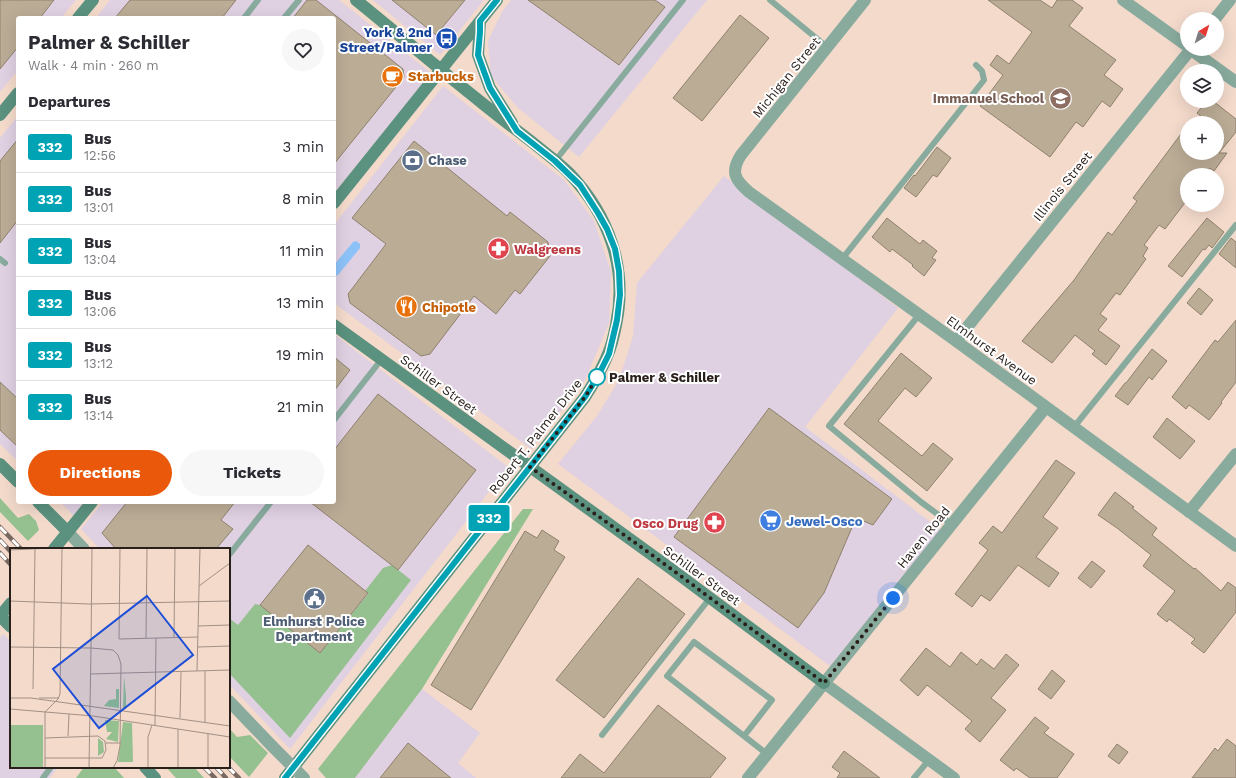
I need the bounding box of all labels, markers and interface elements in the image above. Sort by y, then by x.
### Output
north arrow [1180,12,1224,56]
map controls [1180,12,1224,212]
place label: York & 2nd Street/Palmer [340,25,432,55]
bus stop icon: York & 2nd Street/Palmer [434,26,460,52]
button: heart [282,29,324,71]
text: Palmer & Schiller [28,31,190,54]
street label: Michigan Street [749,34,824,121]
text: Walk · 4 min · 260 m [28,58,159,73]
cafe icon: Starbucks [380,63,406,89]
button: layers [1180,64,1224,108]
place label: Starbucks [408,69,474,84]
school or university icon: Immanuel School [1047,85,1073,111]
place label: Immanuel School [933,91,1045,106]
text: Departures [28,93,111,111]
button: + [1180,116,1224,160]
text: Bus [84,130,112,148]
text: 3 min [283,138,324,156]
text: 332 [38,139,62,155]
bank icon: Chase [400,147,426,173]
text: 12:56 [84,148,116,163]
street label: Illinois Street [1030,148,1095,224]
place label: Chase [428,153,467,168]
button: − [1180,168,1224,212]
text: Bus [84,182,112,200]
text: 8 min [282,190,324,208]
text: 332 [38,191,62,207]
text: 13:01 [84,200,114,215]
text: Bus [84,234,112,252]
pharmacy icon: Walgreens [485,236,511,262]
text: 11 min [280,242,324,260]
place label: Walgreens [514,242,581,257]
text: 332 [38,243,62,259]
text: 13:04 [84,252,117,267]
text: Bus [84,286,112,304]
text: 13 min [277,294,324,312]
restaurant icon: Chipotle [393,294,419,320]
text: 332 [38,295,62,311]
place label: Chipotle [422,300,477,315]
text: 13:06 [84,304,117,319]
street label: Elmhurst Avenue [944,313,1040,388]
text: Bus [84,338,112,356]
text: 19 min [276,346,324,364]
text: 332 [38,347,62,363]
street label: Schiller Street [397,352,480,418]
text: 13:12 [84,356,113,371]
marker: Palmer & Schiller [588,368,606,386]
place label: Palmer & Schiller [609,370,720,385]
street label: Robert T. Palmer Drive [486,376,585,497]
text: Bus [84,390,112,408]
text: 21 min [277,398,324,416]
text: 332 [38,399,62,415]
text: 13:14 [84,408,114,423]
button: Directions [28,450,172,496]
button: Tickets [180,450,324,496]
street label: Haven Road [894,503,953,571]
line badge: 332 [466,505,512,531]
supermarket icon: Jewel-Osco [757,508,783,534]
text: 332 [477,510,501,526]
pharmacy icon: Osco Drug [701,510,727,536]
place label: Jewel-Osco [786,514,863,529]
place label: Osco Drug [632,516,699,531]
street label: Schiller Street [660,543,743,609]
inset map [10,548,230,768]
public building icon: Elmhurst Police Department [301,586,327,612]
your location [883,588,903,608]
place label: Elmhurst Police Department [263,614,365,644]

